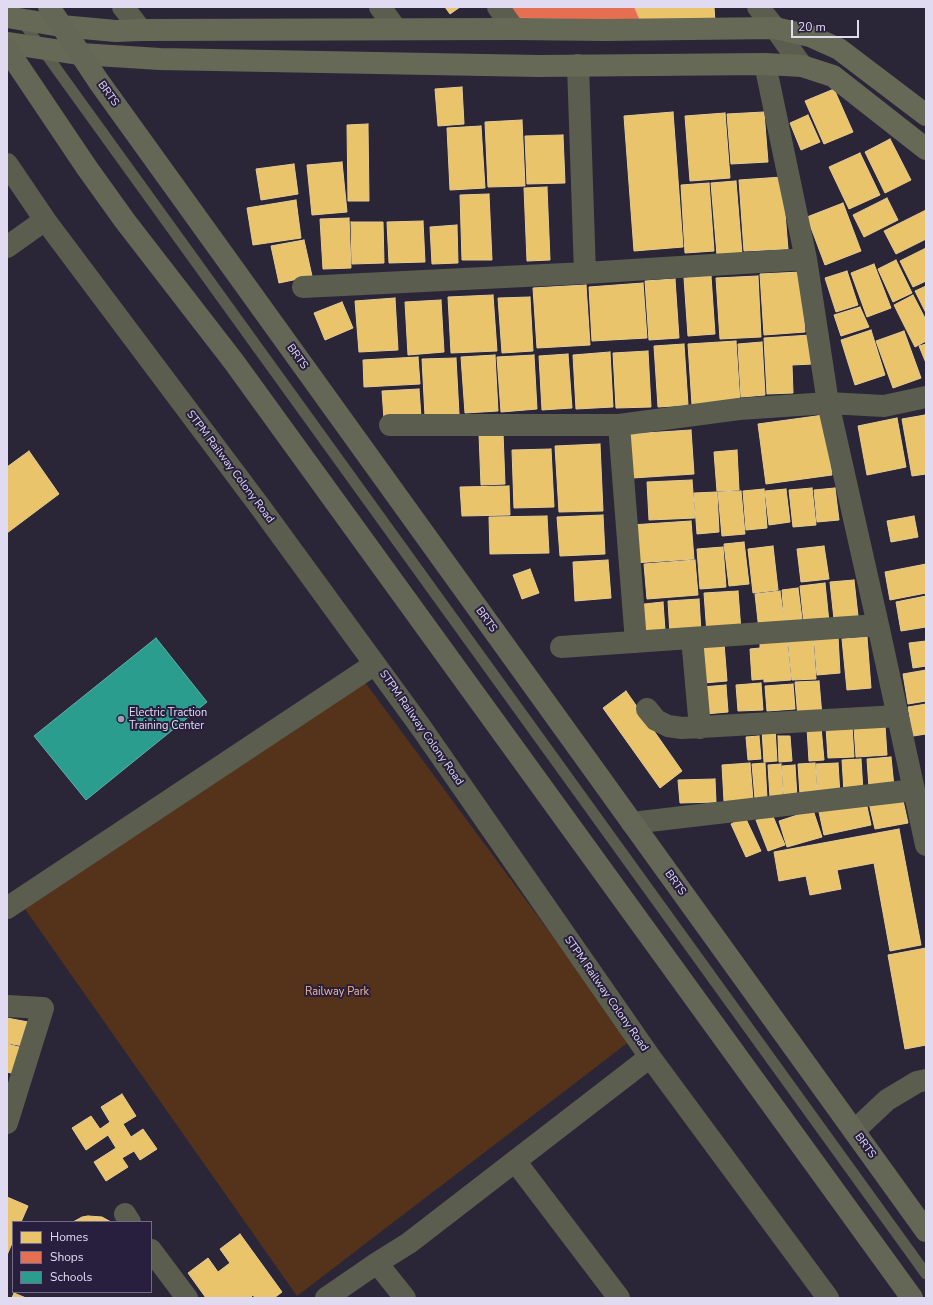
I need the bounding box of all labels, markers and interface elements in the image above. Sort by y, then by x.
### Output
scale bar [793,12,861,38]
text: 20 m [798,19,826,35]
street label: BRTS [95,79,121,109]
street label: BRTS [284,342,310,372]
street label: STPM Railway Colony Road [183,408,277,526]
street label: BRTS [473,605,499,635]
street label: STPM Railway Colony Road [376,668,466,788]
place label: Electric Traction Training Center [129,706,207,732]
marker: Electric Traction Training Center [116,714,126,724]
street label: BRTS [662,868,688,898]
street label: STPM Railway Colony Road [561,934,651,1054]
park label: Railway Park [305,985,369,999]
street label: BRTS [852,1131,878,1161]
legend [12,1221,152,1293]
text: Homes [50,1229,88,1245]
text: Shops [50,1249,84,1265]
text: Schools [50,1269,92,1285]

